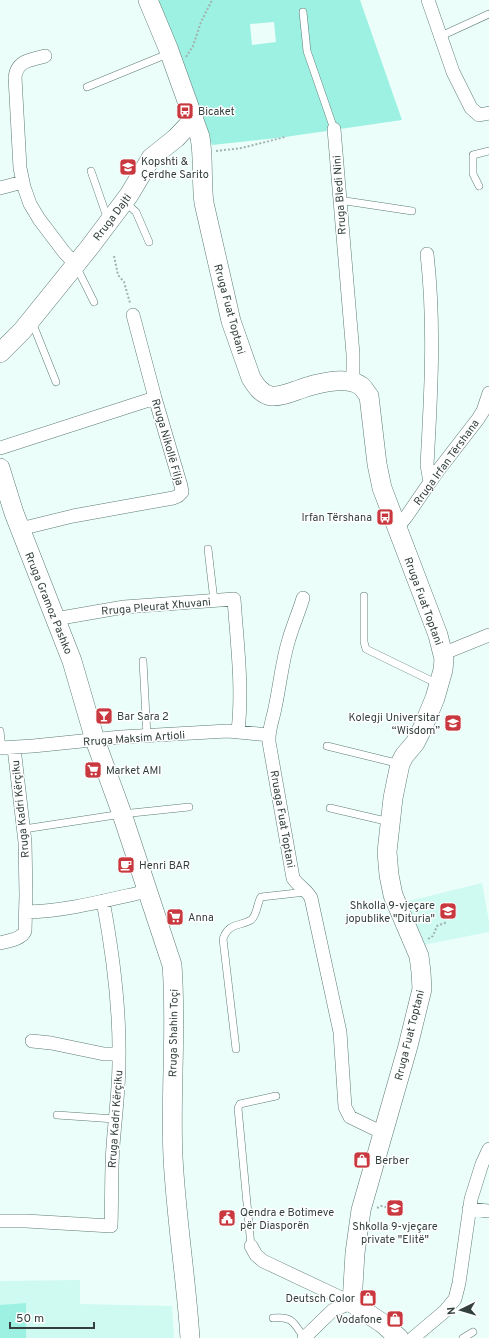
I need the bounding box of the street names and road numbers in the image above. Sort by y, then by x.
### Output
street label: Rruga Bledi Nini [330,155,350,235]
street label: Rruga Dajti [91,191,135,244]
street label: Rruga Fuat Toptani [210,263,248,356]
street label: Rruga Nikollë Filja [148,397,186,487]
street label: Rruga Irfan Tërshana [411,417,483,508]
street label: Rruga Gramoz Pashko [21,550,75,657]
street label: Rruga Fuat Toptani [401,555,446,647]
street label: Rruga Pleurat Xhuvani [101,595,211,619]
street label: Rruga Maksim Artioli [83,728,185,750]
street label: Rruga Kadri Kërçiku [9,759,33,858]
street label: Rruaga Fuat Toptani [267,769,297,869]
street label: Rruga Shahin Toçi [166,989,182,1077]
street label: Rruga Fuat Toptani [392,989,428,1082]
street label: Rruga Kadri Kërçiku [106,1070,126,1169]

